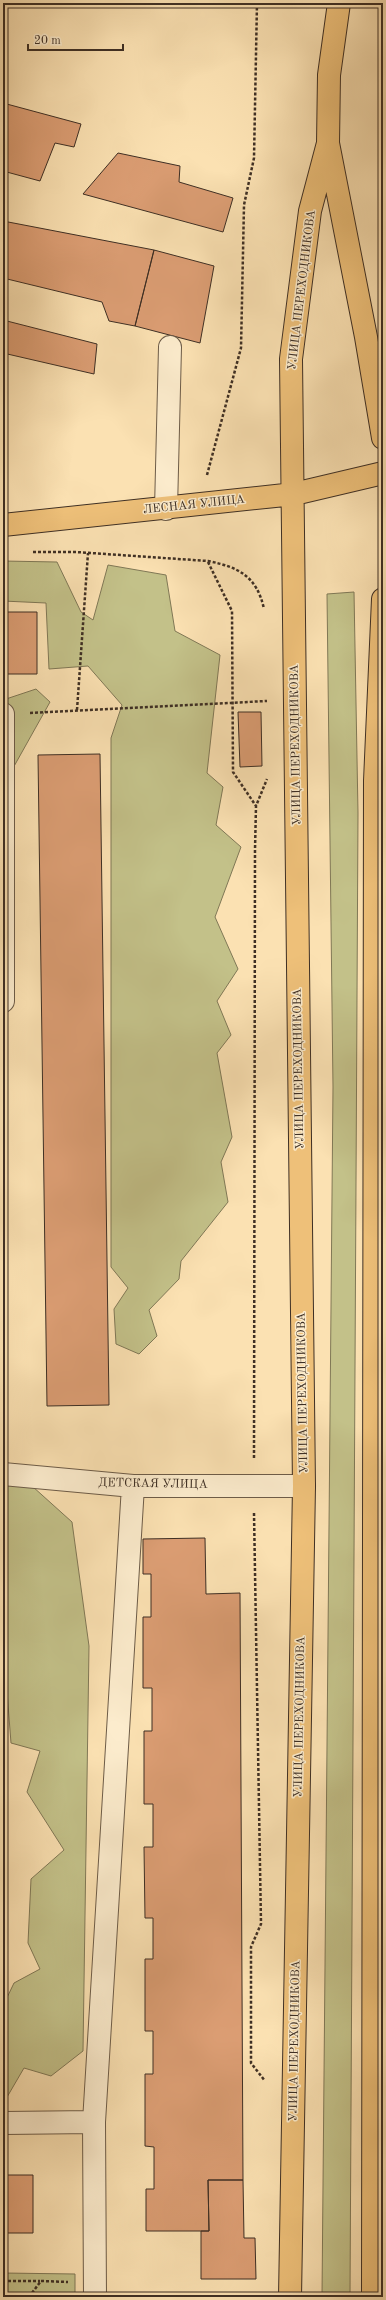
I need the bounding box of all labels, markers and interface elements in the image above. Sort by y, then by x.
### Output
scale bar [28,26,123,52]
text: 20 m [34,35,61,47]
street label: УЛИЦА ПЕРЕХОДНИКОВА [286,209,318,371]
street label: ЛЕСНАЯ УЛИЦА [143,494,245,516]
street label: УЛИЦА ПЕРЕХОДНИКОВА [289,664,303,826]
street label: УЛИЦА ПЕРЕХОДНИКОВА [292,988,306,1150]
street label: УЛИЦА ПЕРЕХОДНИКОВА [296,1312,310,1474]
street label: ДЕТСКАЯ УЛИЦА [98,1477,208,1491]
street label: УЛИЦА ПЕРЕХОДНИКОВА [293,1636,307,1798]
street label: УЛИЦА ПЕРЕХОДНИКОВА [288,1960,302,2122]

